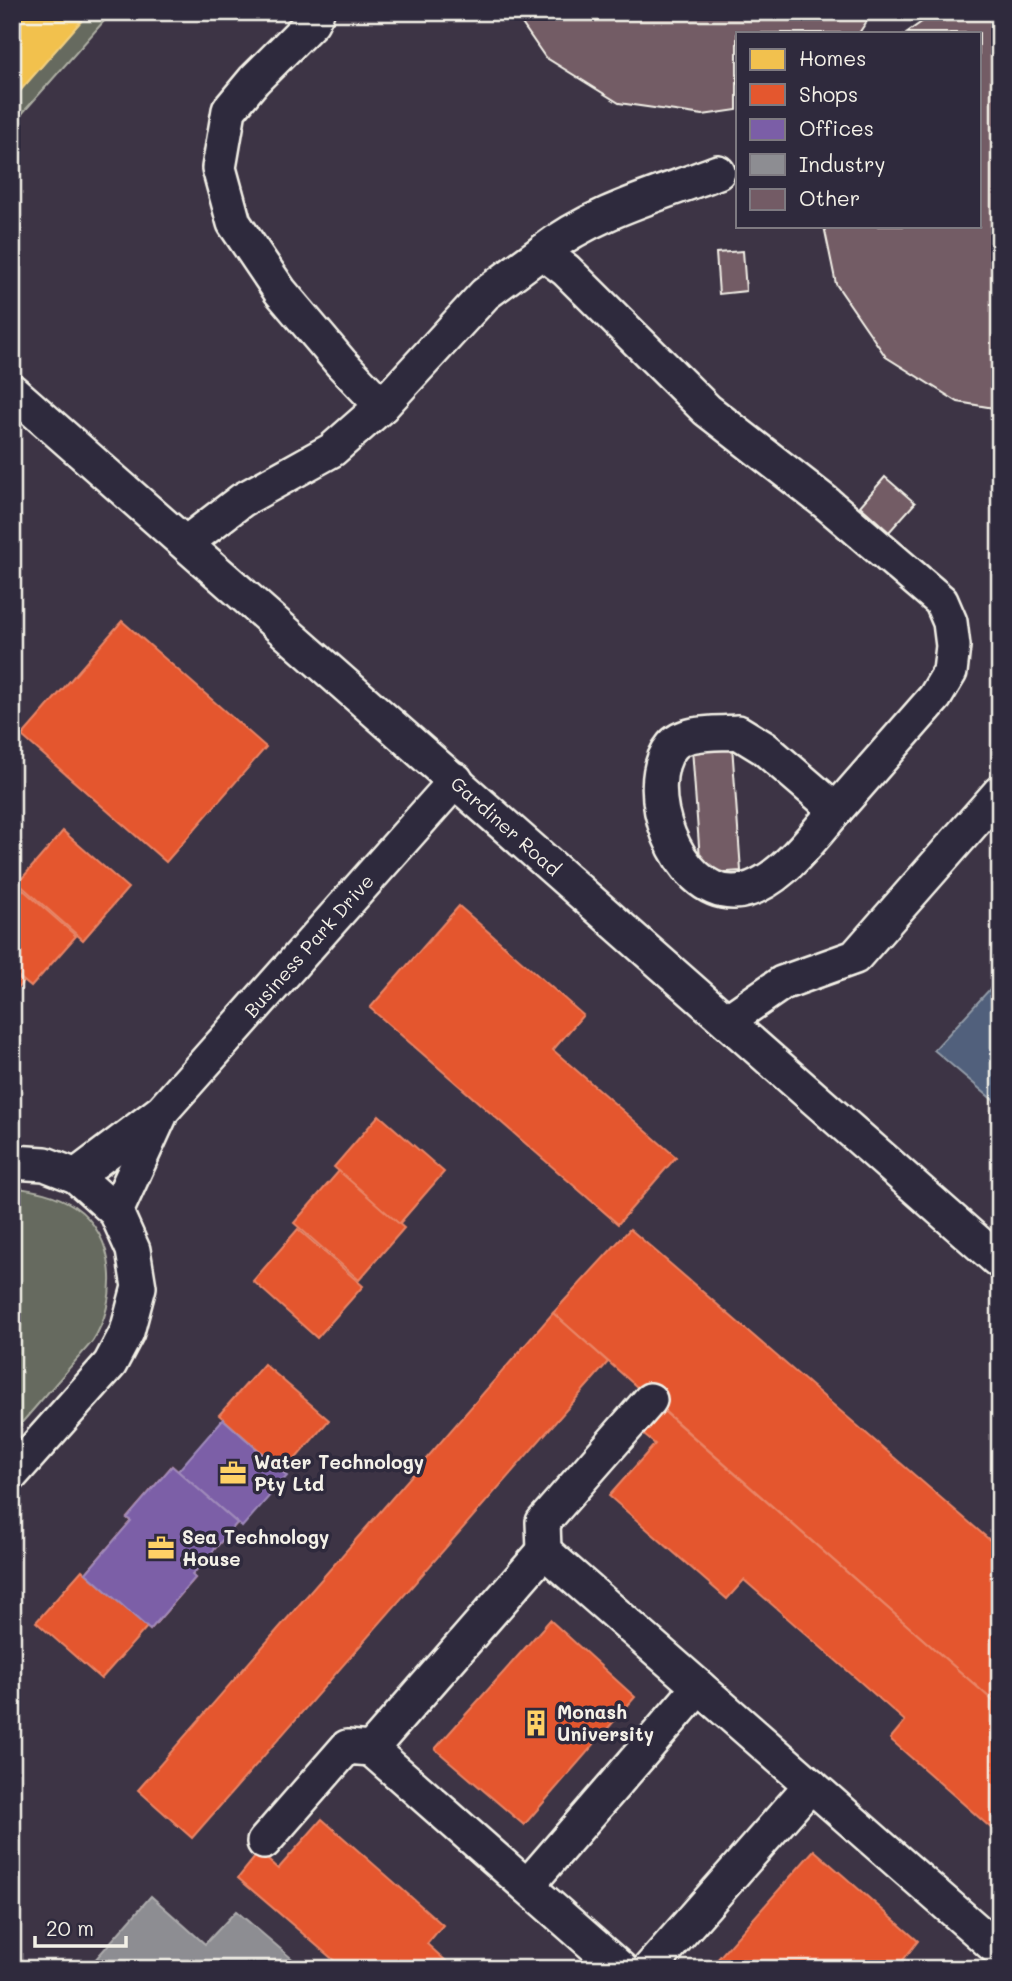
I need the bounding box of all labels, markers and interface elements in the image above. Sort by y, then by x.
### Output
legend [736,32,981,228]
text: Homes [799,44,866,71]
text: Shops [799,80,858,107]
text: Offices [799,114,874,141]
text: Industry [799,150,886,177]
text: Other [799,184,860,211]
street label: Gardiner Road [446,771,566,881]
street label: Business Park Drive [238,868,379,1022]
place label: Water Technology Pty Ltd [254,1449,424,1496]
office icon: Water Technology Pty Ltd [218,1458,248,1488]
place label: Sea Technology House [182,1524,329,1571]
office icon: Sea Technology House [146,1533,176,1563]
place label: Monash University [557,1699,654,1746]
building icon: Monash University [521,1708,551,1738]
scale bar [35,1904,126,1948]
text: 20 m [46,1914,94,1941]

